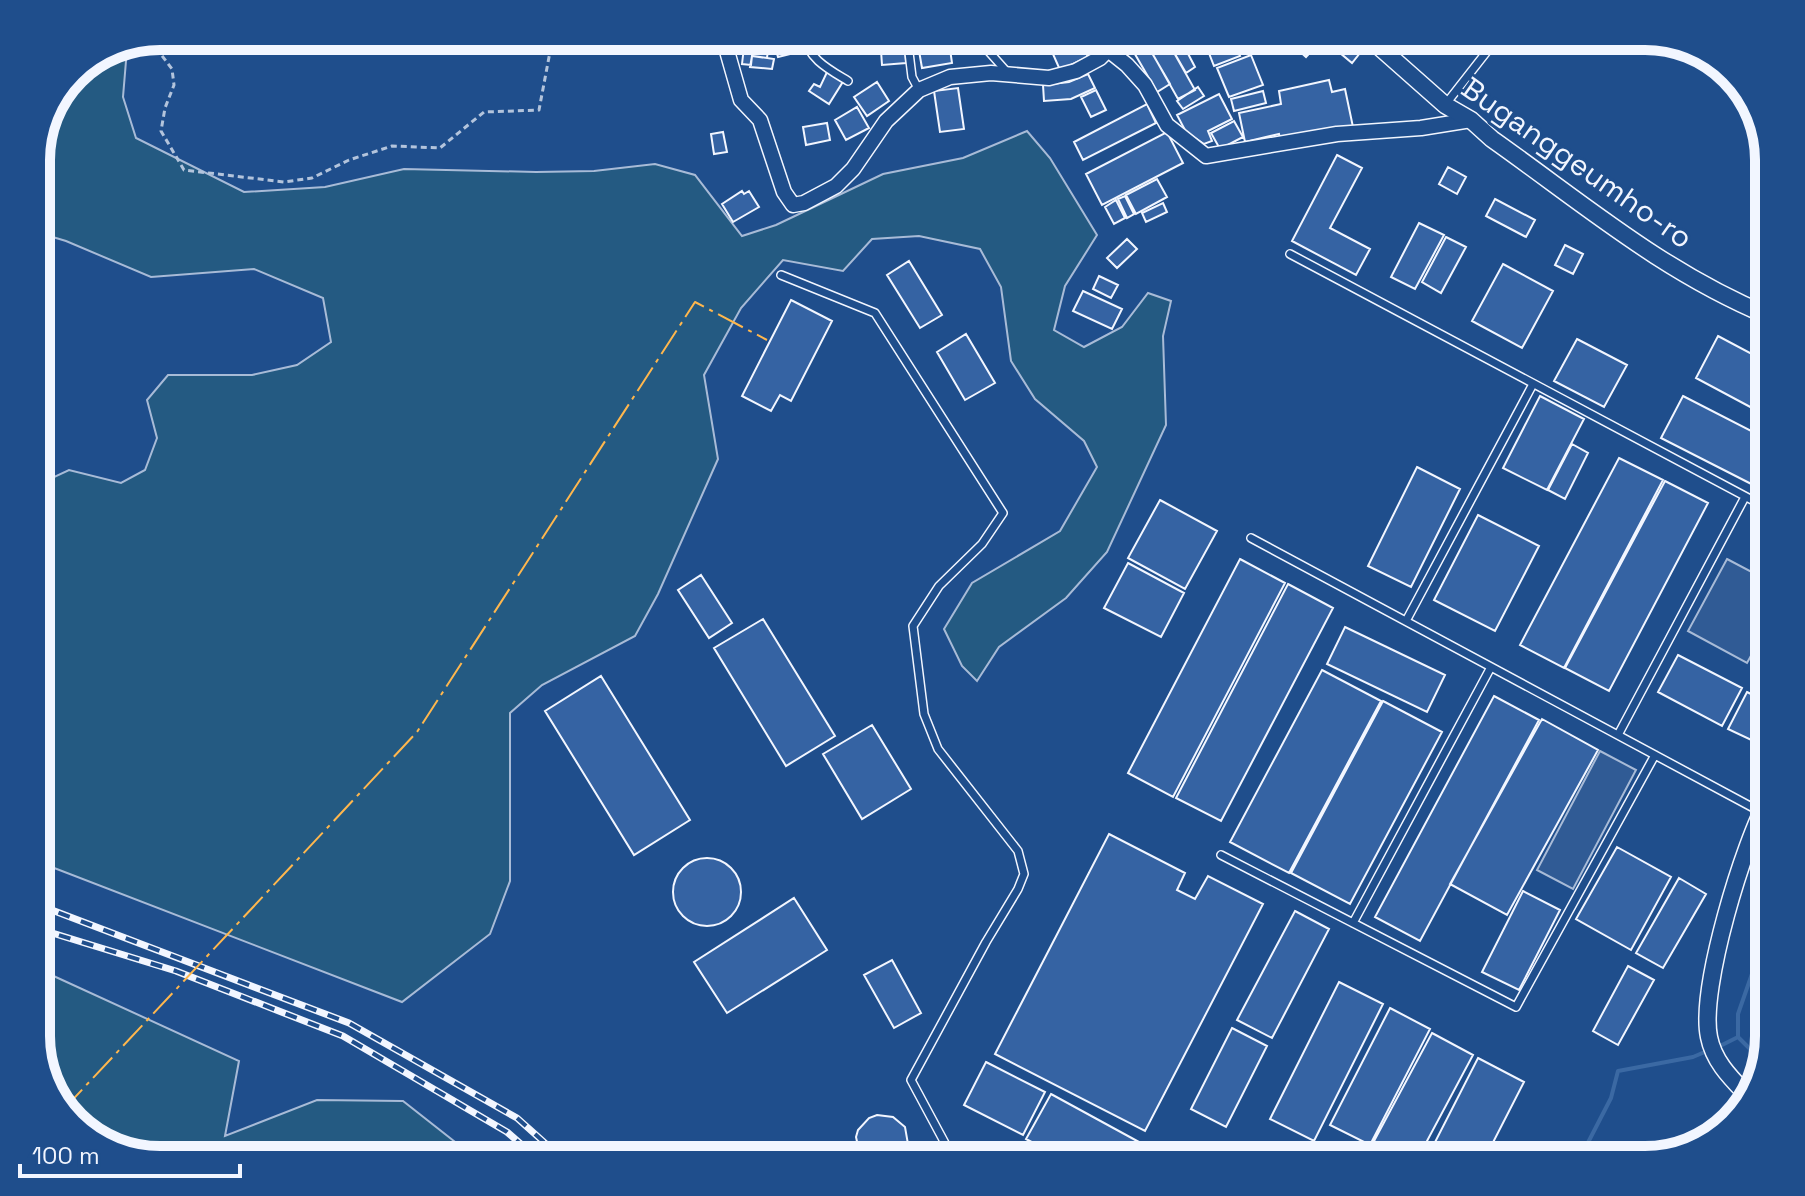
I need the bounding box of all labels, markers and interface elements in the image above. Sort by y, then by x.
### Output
street label: Buganggeumho-ro [1454,68,1700,257]
scale bar [20,1128,240,1178]
text: 100 m [32,1140,100,1171]

